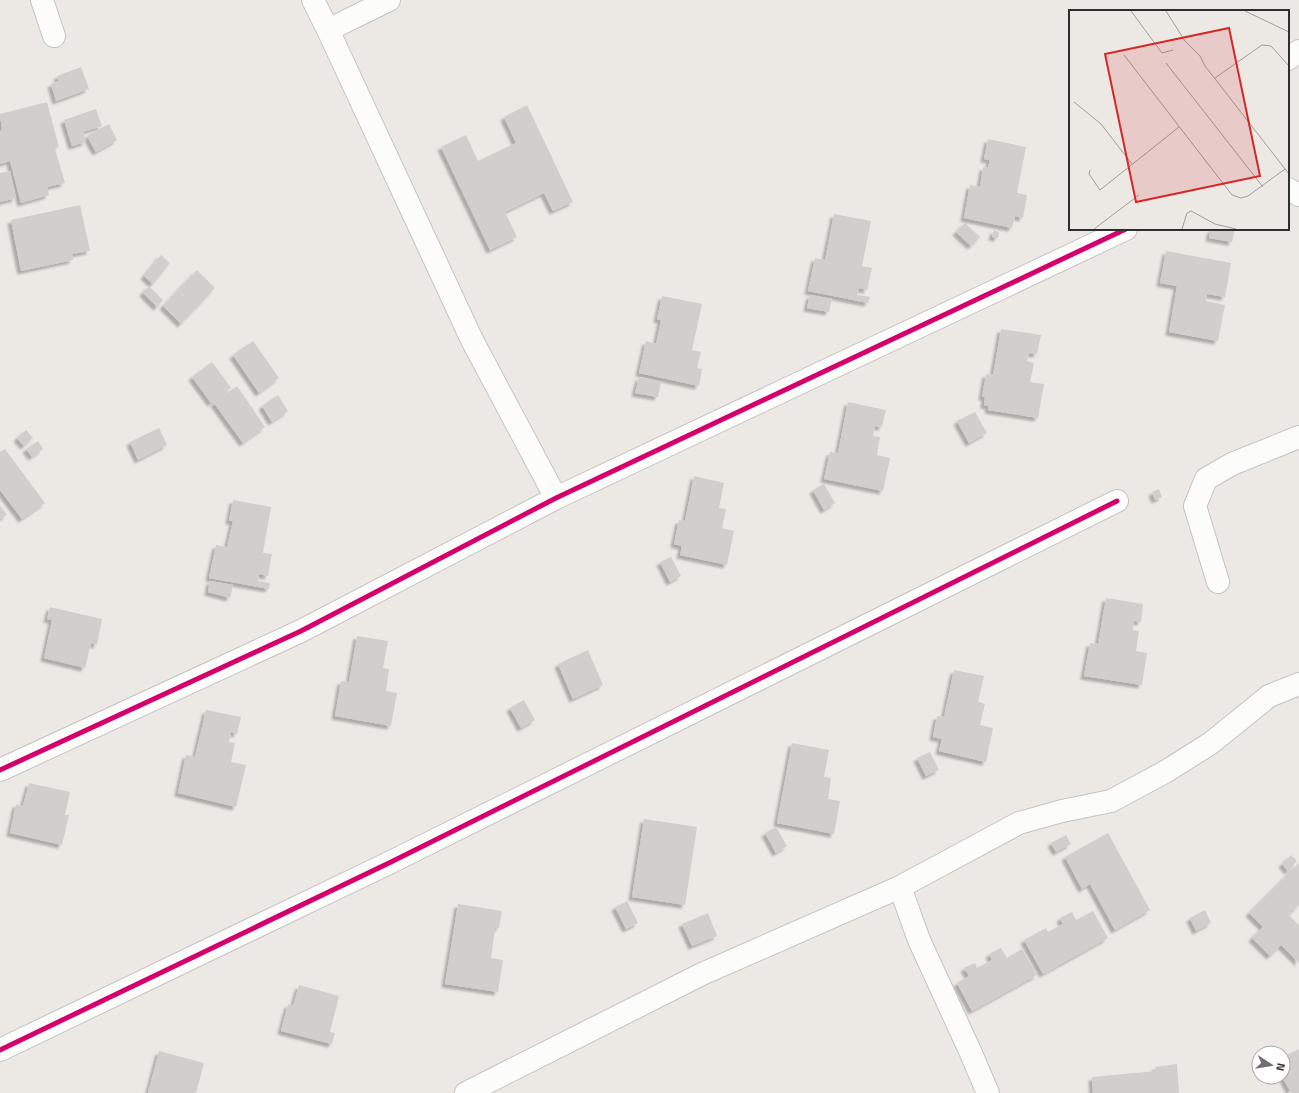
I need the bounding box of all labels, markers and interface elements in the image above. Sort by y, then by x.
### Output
inset map [1069,10,1289,230]
north arrow [1251,1045,1291,1085]
text: N [1272,1062,1289,1072]

